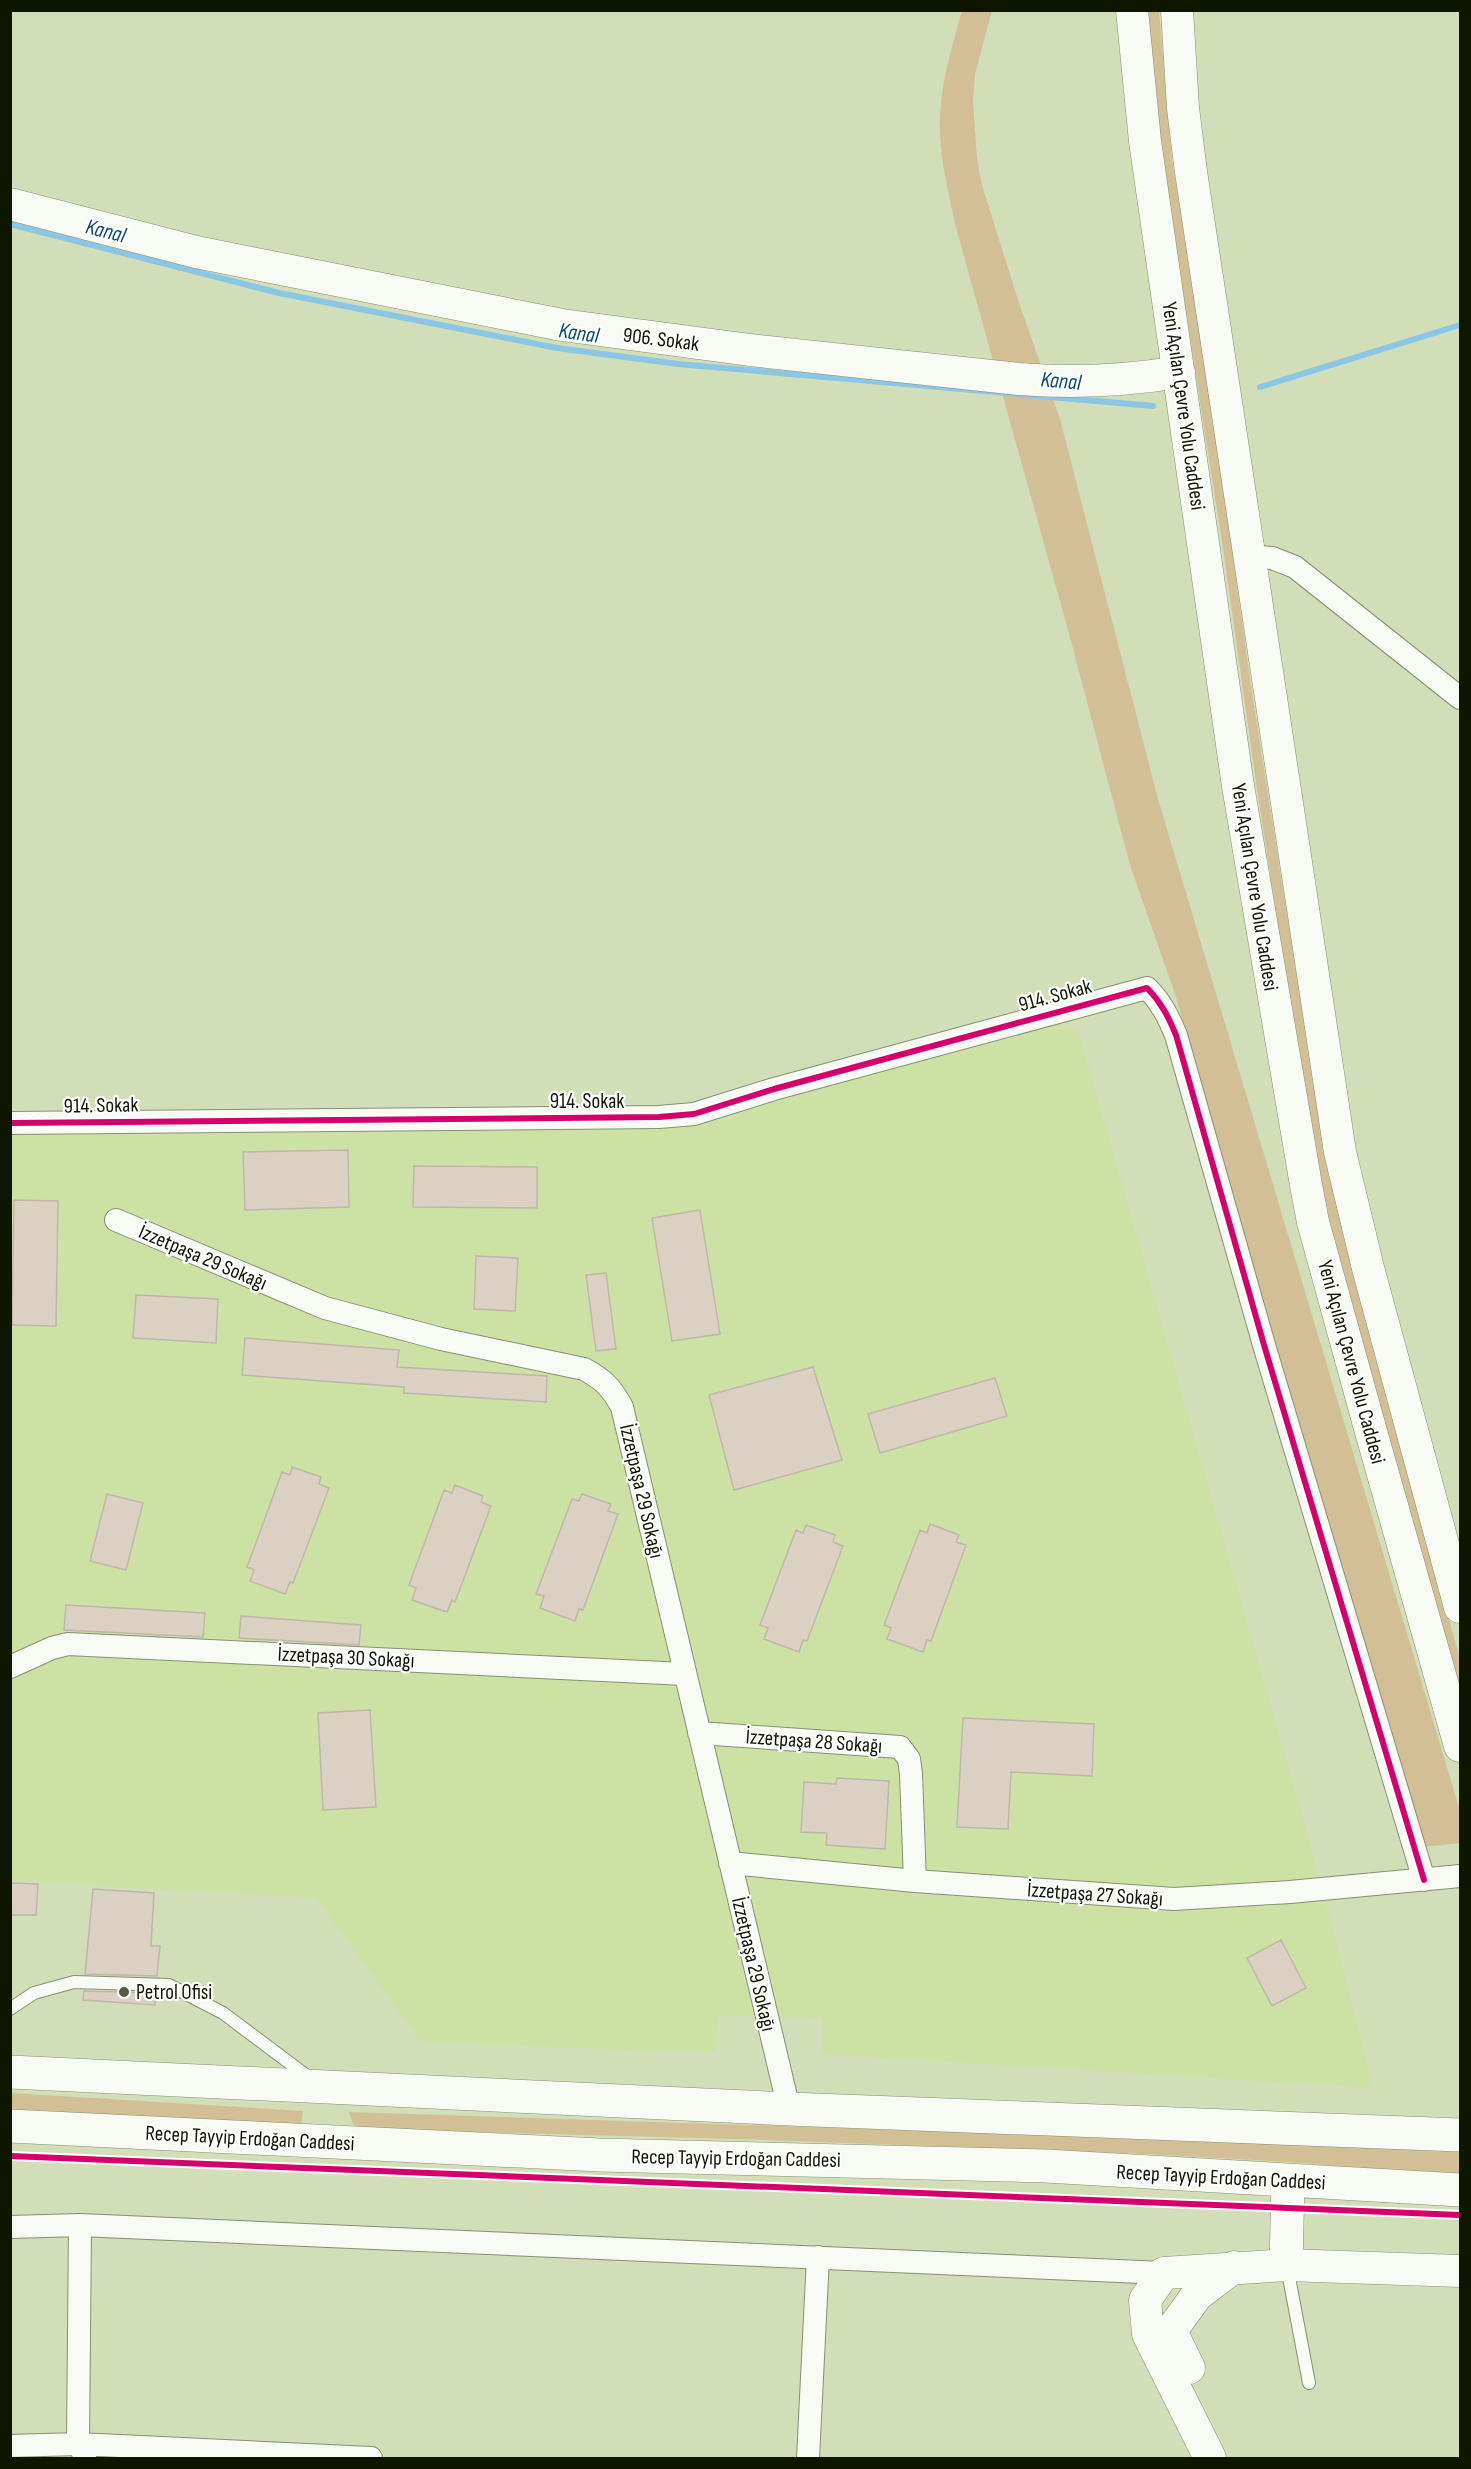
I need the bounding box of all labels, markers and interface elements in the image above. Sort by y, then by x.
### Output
water label: Kanal [83,213,129,250]
street label: Yeni Açılan Çevre Yolu Caddesi [1157,300,1210,512]
water label: Kanal [557,317,602,350]
street label: 906. Sokak [621,322,700,357]
water label: Kanal [1040,366,1083,397]
street label: Yeni Açılan Çevre Yolu Caddesi [1226,782,1283,993]
street label: 914. Sokak [1016,974,1094,1017]
street label: 914. Sokak [550,1089,624,1114]
street label: 914. Sokak [64,1092,139,1119]
street label: İzzetpaşa 29 Sokağı [135,1219,271,1296]
street label: Yeni Açılan Çevre Yolu Caddesi [1312,1258,1391,1467]
street label: İzzetpaşa 29 Sokağı [614,1422,669,1561]
street label: İzzetpaşa 30 Sokağı [277,1641,415,1674]
street label: İzzetpaşa 28 Sokağı [745,1724,883,1759]
street label: İzzetpaşa 27 Sokağı [1026,1877,1164,1912]
street label: İzzetpaşa 29 Sokağı [726,1895,781,2034]
place label: Petrol Ofisi [136,1980,212,2005]
marker: Petrol Ofisi [117,1985,131,1999]
street label: Recep Tayyip Erdoğan Caddesi [145,2121,355,2156]
street label: Recep Tayyip Erdoğan Caddesi [631,2144,841,2173]
street label: Recep Tayyip Erdoğan Caddesi [1116,2160,1326,2195]

